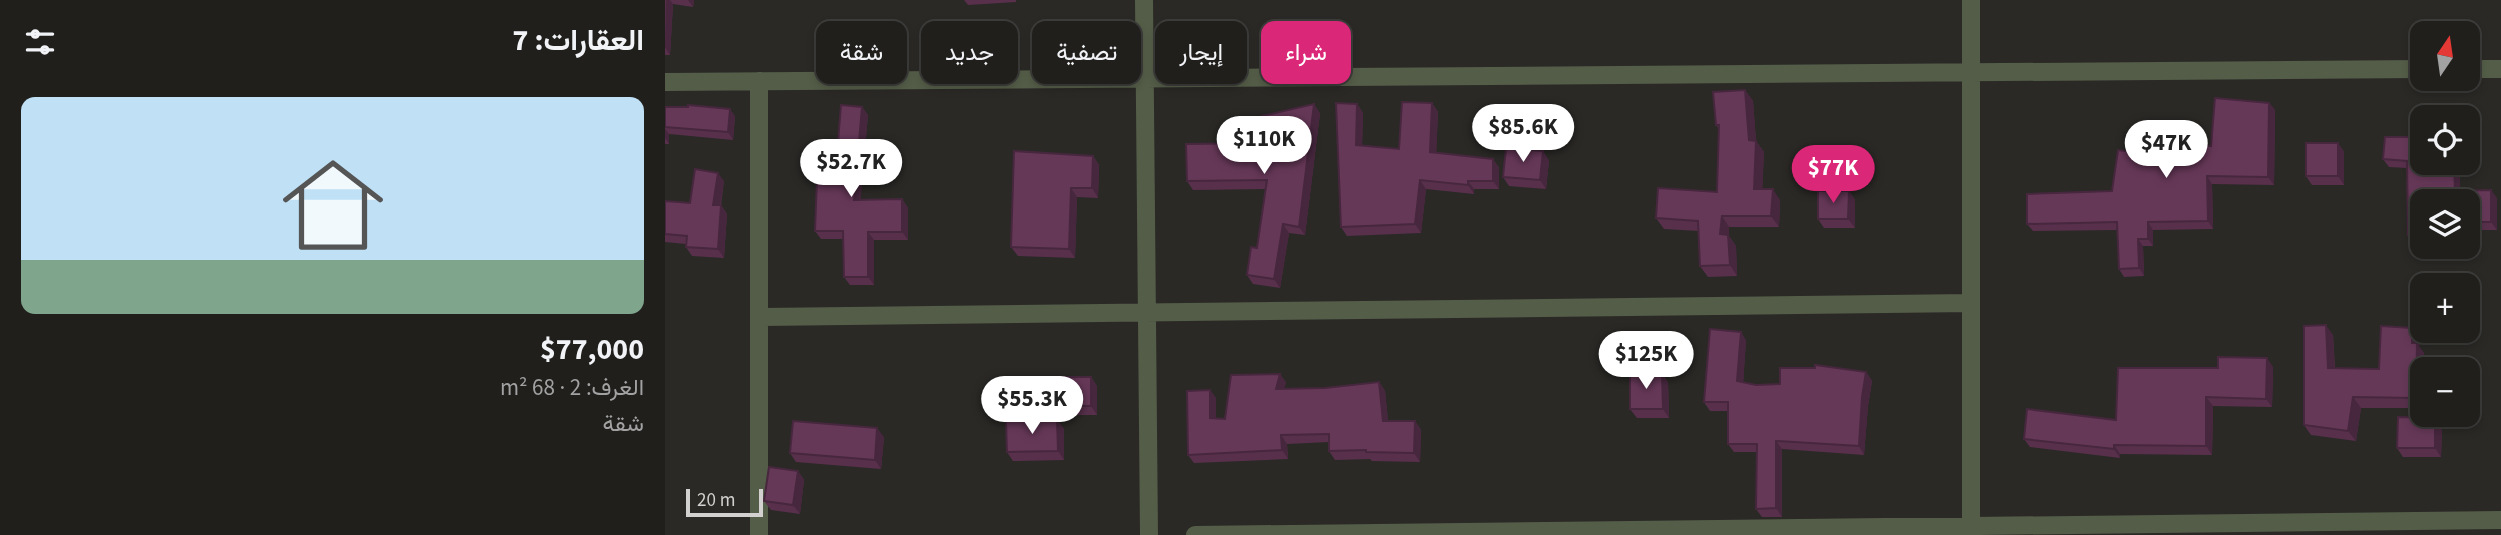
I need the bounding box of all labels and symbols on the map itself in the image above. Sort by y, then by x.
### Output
north arrow [2410,21,2480,91]
pin: $85.6K [1466,104,1580,164]
pin: $110K [1215,116,1313,176]
pin: $47K [2125,120,2207,180]
pin: $52.7K [794,140,908,199]
pin: $77K [1792,146,1874,205]
pin: $125K [1597,332,1695,391]
pin: $55.3K [975,376,1089,436]
scale bar [686,486,763,518]

